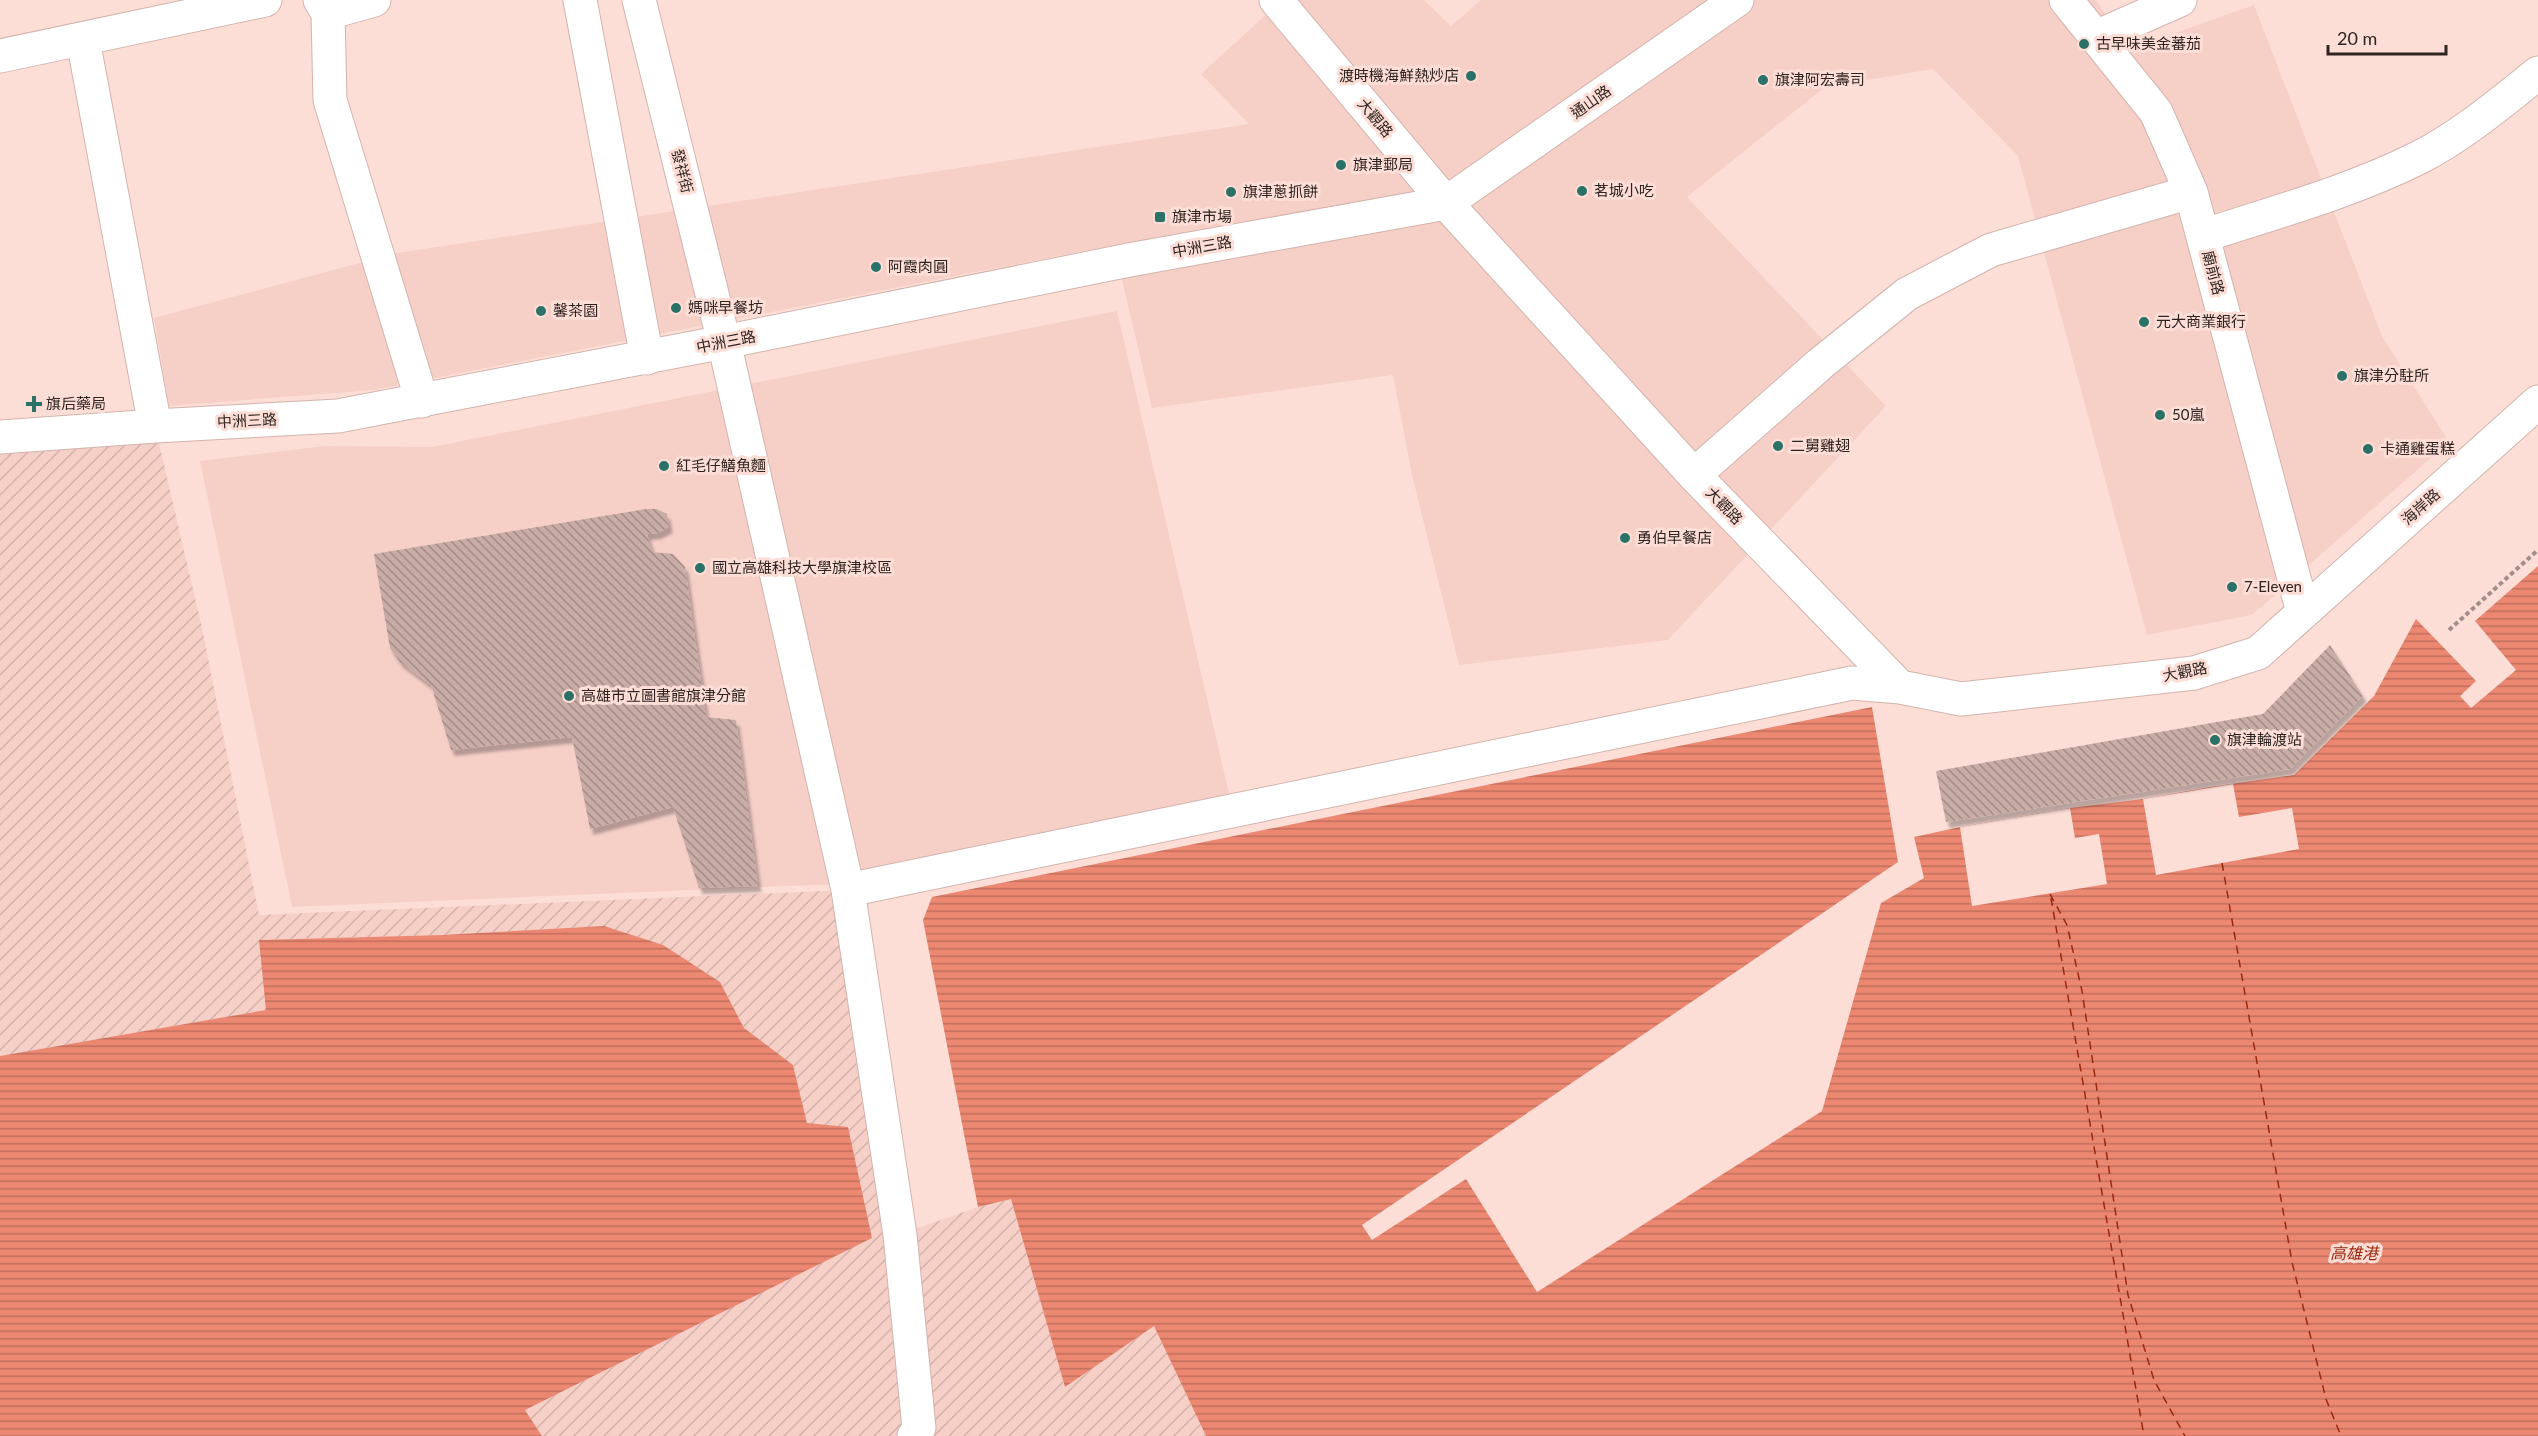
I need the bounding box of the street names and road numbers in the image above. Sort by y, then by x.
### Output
street label: 通山路 [1567,81,1614,121]
street label: 大觀路 [1354,94,1397,140]
street label: 發祥街 [669,147,697,195]
street label: 中洲三路 [1171,232,1233,260]
street label: 廟前路 [2199,249,2228,297]
street label: 中洲三路 [695,326,757,356]
street label: 中洲三路 [217,409,277,431]
street label: 大觀路 [1703,483,1747,528]
street label: 海岸路 [2398,485,2443,528]
street label: 大觀路 [2161,658,2209,684]

